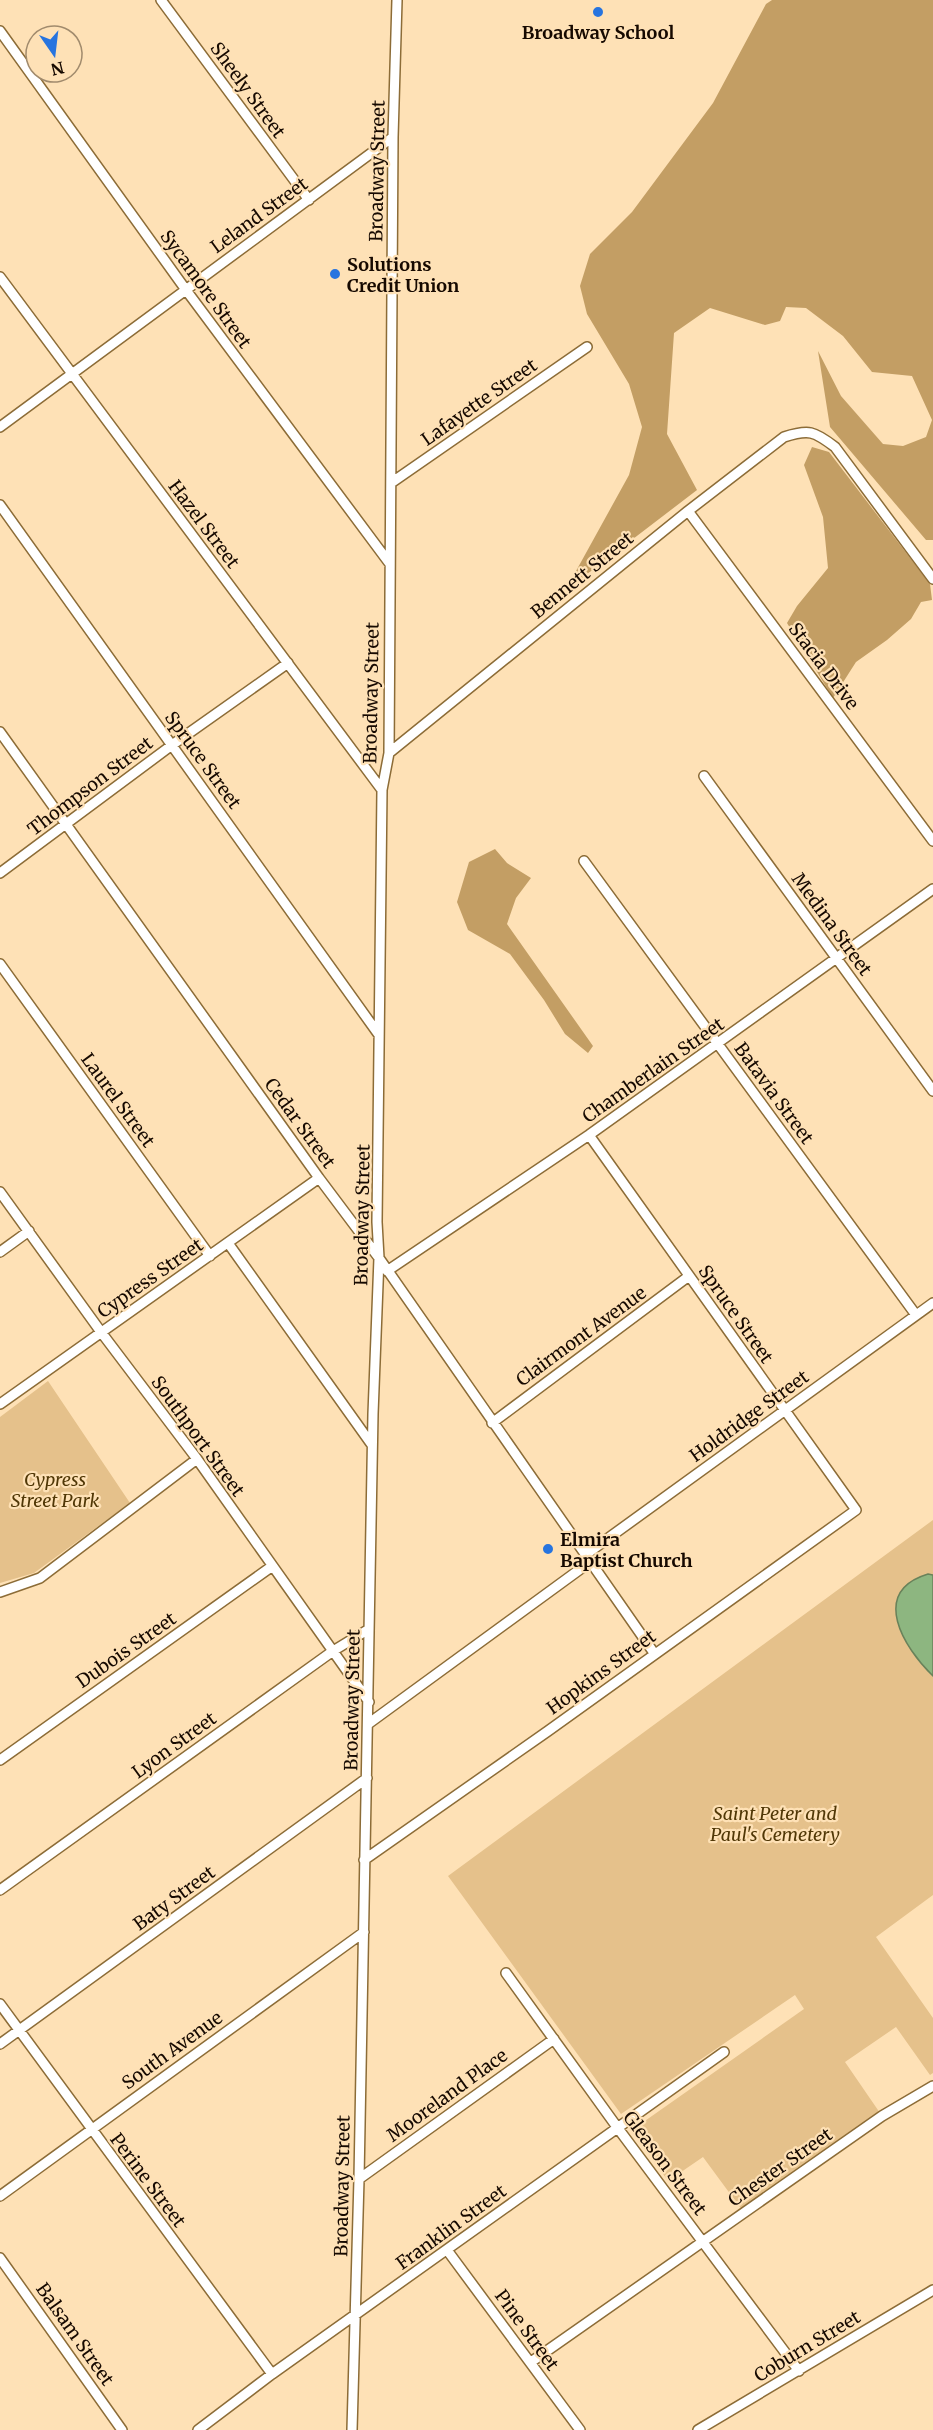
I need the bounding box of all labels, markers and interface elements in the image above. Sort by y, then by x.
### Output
marker: Broadway School [591,5,605,19]
place label: Broadway School [522,21,674,44]
north arrow [24,24,84,84]
street label: Sheely Street [205,38,291,142]
text: N [49,57,66,80]
street label: Broadway Street [364,100,390,242]
street label: Leland Street [206,172,312,258]
street label: Sycamore Street [155,225,257,353]
place label: Solutions Credit Union [347,253,459,297]
marker: Solutions Credit Union [328,267,342,281]
street label: Lafayette Street [417,353,541,451]
street label: Hazel Street [163,475,245,573]
street label: Bennett Street [526,527,638,623]
street label: Stacia Drive [784,618,864,714]
street label: Broadway Street [358,622,384,764]
street label: Spruce Street [160,707,246,813]
street label: Thompson Street [23,732,157,840]
street label: Medina Street [787,868,877,980]
street label: Chamberlain Street [578,1012,728,1128]
street label: Batavia Street [729,1038,819,1148]
street label: Laurel Street [76,1048,160,1152]
street label: Cedar Street [260,1073,340,1173]
street label: Broadway Street [349,1144,375,1286]
street label: Cypress Street [93,1233,207,1323]
street label: Spruce Street [694,1260,778,1368]
street label: Clairmont Avenue [511,1281,651,1391]
street label: Holdridge Street [685,1365,813,1467]
street label: Southport Street [146,1371,250,1501]
park label: Cypress Street Park [11,1468,99,1512]
place label: Elmira Baptist Church [560,1528,692,1572]
marker: Elmira Baptist Church [541,1542,555,1556]
street label: Dubois Street [72,1607,180,1693]
street label: Hopkins Street [542,1625,660,1719]
street label: Broadway Street [339,1629,365,1771]
street label: Lyon Street [127,1707,221,1783]
park label: Saint Peter and Paul's Cemetery [710,1802,840,1846]
street label: Baty Street [129,1861,219,1935]
street label: South Avenue [117,2006,227,2094]
street label: Mooreland Place [382,2044,512,2146]
street label: Gleason Street [618,2106,712,2220]
street label: Broadway Street [329,2115,355,2257]
street label: Chester Street [723,2123,837,2211]
street label: Perine Street [105,2128,191,2232]
street label: Franklin Street [391,2179,511,2275]
street label: Balsam Street [31,2278,119,2390]
street label: Pine Street [490,2285,564,2375]
street label: Coburn Street [750,2305,864,2387]

